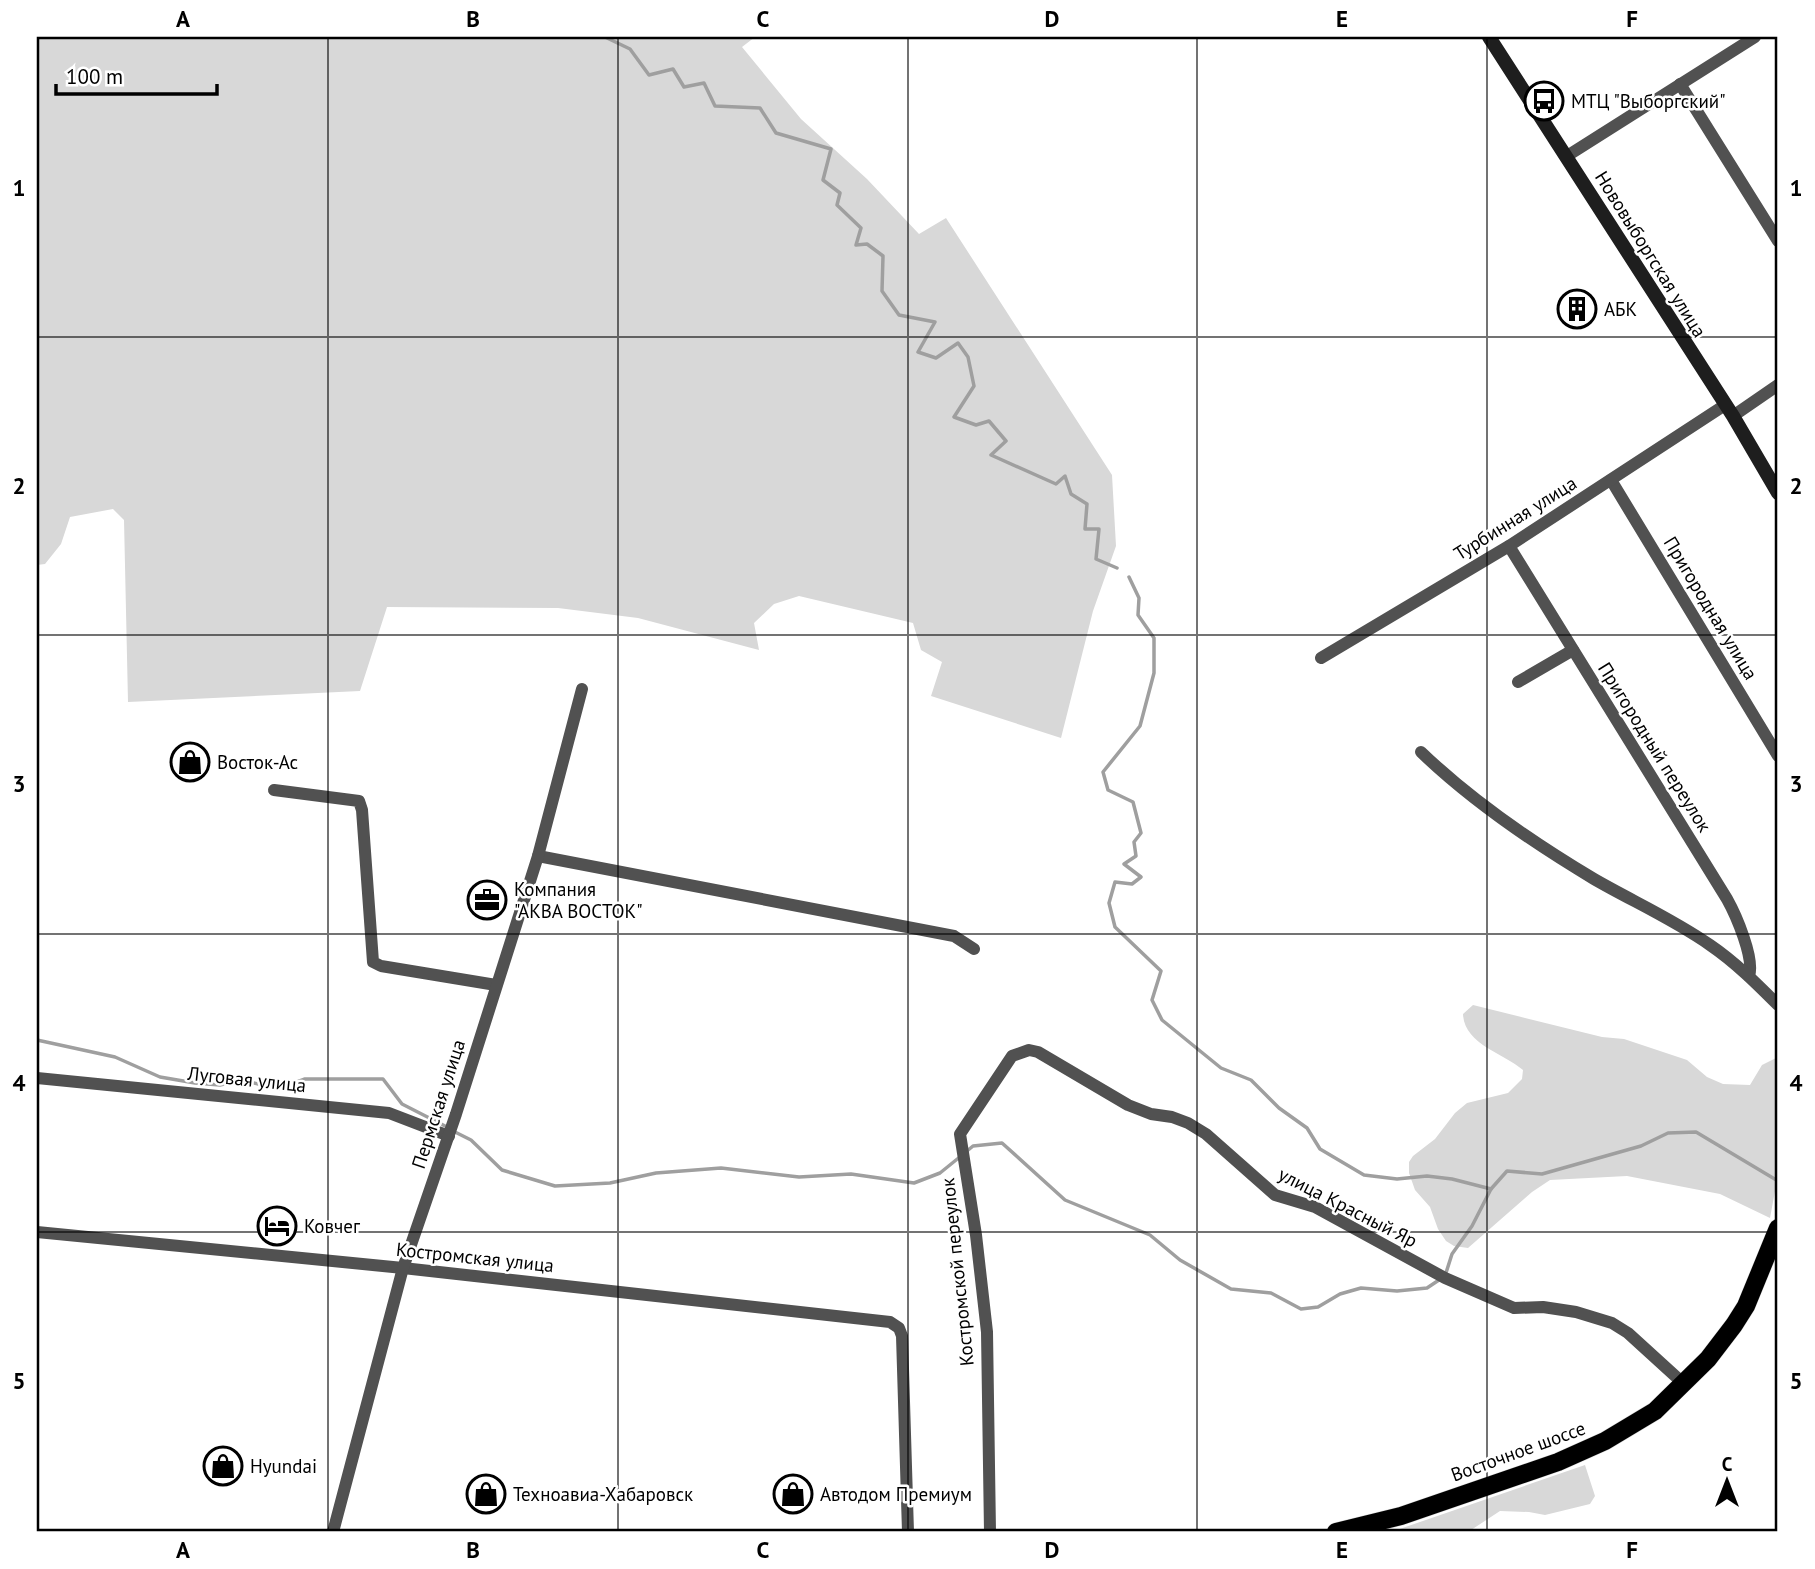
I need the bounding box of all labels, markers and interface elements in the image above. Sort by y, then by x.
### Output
text: A [176,4,190,33]
text: B [466,4,480,33]
text: C [757,4,770,33]
text: D [1045,4,1059,33]
text: E [1336,4,1348,33]
text: F [1626,4,1638,33]
scale bar [56,52,217,96]
text: 100 m [66,63,123,90]
bus stop icon: МТЦ "Выборгский" [1523,80,1565,122]
place label: МТЦ "Выборгский" [1571,89,1726,113]
street label: Нововыборгская улица [1590,166,1712,342]
text: 1 [12,173,26,202]
text: 1 [1789,173,1803,202]
building icon: АБК [1556,288,1598,330]
place label: АБК [1604,297,1637,321]
text: 2 [12,471,26,500]
street label: Турбинная улица [1449,471,1581,565]
text: 2 [1789,471,1803,500]
street label: Пригородная улица [1659,532,1763,684]
street label: Пригородный переулок [1593,658,1717,836]
shop icon: Восток-Ас [169,741,211,783]
place label: Восток-Ас [217,750,298,774]
text: 3 [12,769,26,798]
text: 3 [1789,769,1803,798]
place label: Компания "АКВА ВОСТОК" [514,877,643,923]
office icon: Компания "АКВА ВОСТОК" [466,879,508,921]
street label: Пермская улица [406,1036,470,1172]
street label: Луговая улица [186,1061,307,1097]
text: 4 [12,1068,26,1097]
text: 4 [1789,1068,1803,1097]
street label: улица Красный Яр [1275,1162,1421,1252]
street label: Костромской переулок [935,1177,979,1367]
hotel icon: Ковчег [256,1205,298,1247]
place label: Ковчег [304,1214,361,1238]
street label: Костромская улица [395,1237,555,1277]
text: 5 [12,1366,26,1395]
text: 5 [1789,1366,1803,1395]
street label: Восточное шоссе [1447,1416,1589,1486]
shop icon: Hyundai [202,1445,244,1487]
north arrow [1692,1446,1762,1516]
text: С [1722,1452,1733,1476]
place label: Hyundai [250,1454,317,1478]
shop icon: Техноавиа-Хабаровск [465,1473,507,1515]
shop icon: Автодом Премиум [772,1473,814,1515]
place label: Техноавиа-Хабаровск [513,1482,693,1506]
place label: Автодом Премиум [820,1482,972,1506]
text: A [176,1535,190,1564]
text: B [466,1535,480,1564]
text: C [757,1535,770,1564]
text: D [1045,1535,1059,1564]
text: E [1336,1535,1348,1564]
text: F [1626,1535,1638,1564]

